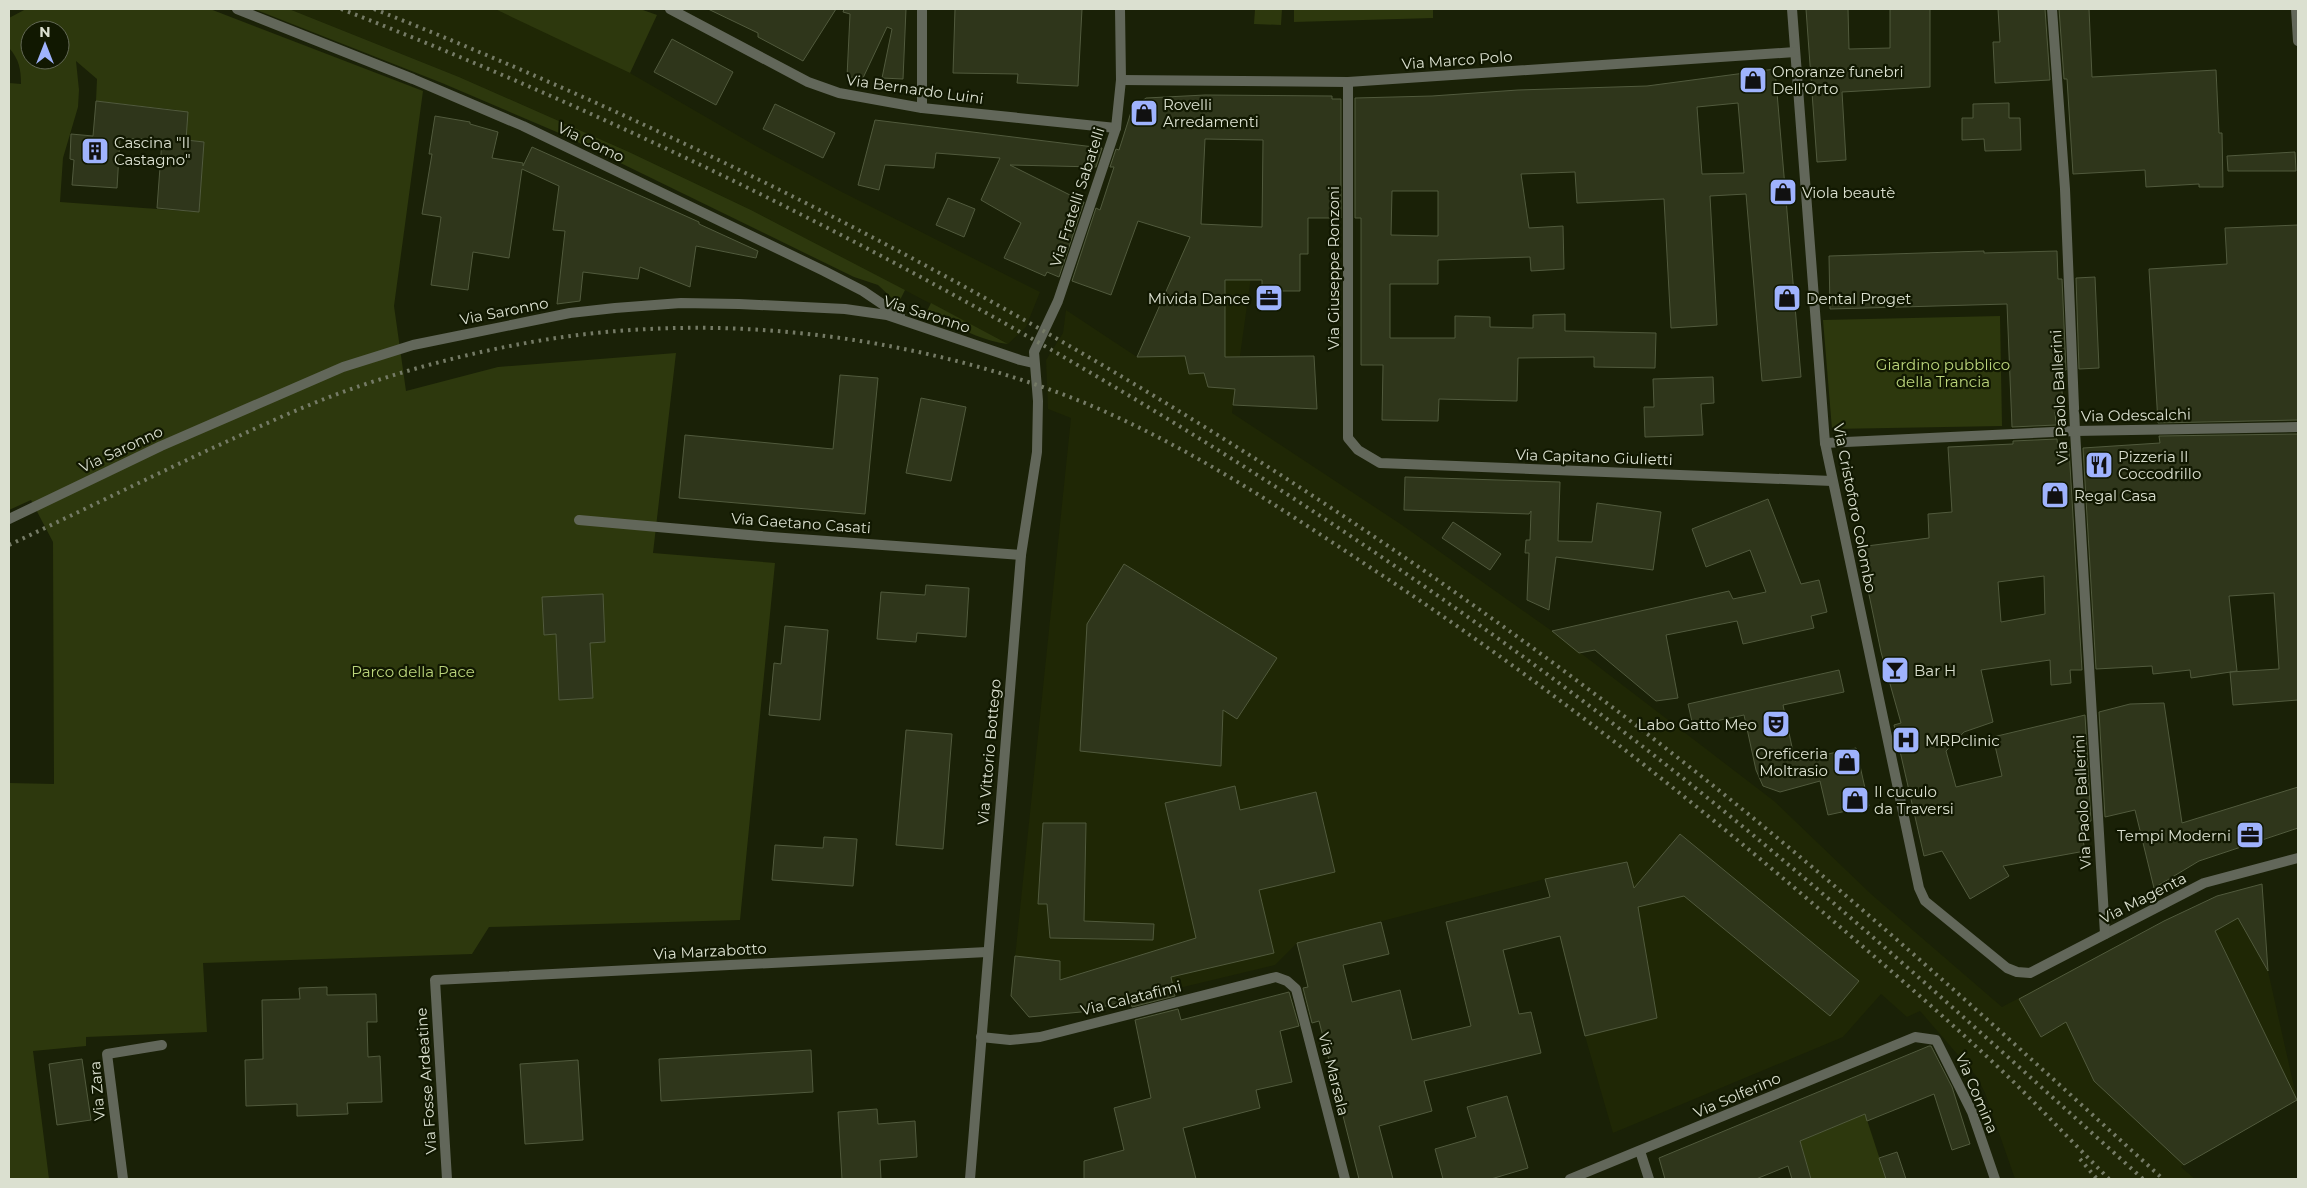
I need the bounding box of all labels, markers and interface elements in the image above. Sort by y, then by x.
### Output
north arrow [20,20,70,70]
text: N [39,23,51,41]
street label: Via Marco Polo [1401,47,1513,73]
place label: Onoranze funebri Dell'Orto [1772,62,1904,98]
shop icon: Onoranze funebri Dell'Orto [1738,65,1768,95]
street label: Via Bernardo Luini [845,70,985,108]
place label: Rovelli Arredamenti [1163,95,1259,131]
shop icon: Rovelli Arredamenti [1129,98,1159,128]
street label: Via Como [554,118,628,166]
street label: Via Fratelli Sabatelli [1045,125,1109,269]
place label: Cascina "Il Castagno" [114,133,191,169]
building icon: Cascina "Il Castagno" [80,136,110,166]
shop icon: Viola beautè [1768,177,1798,207]
place label: Viola beautè [1802,183,1895,202]
street label: Via Giuseppe Ronzoni [1324,186,1343,350]
office icon: Mivida Dance [1254,283,1284,313]
shop icon: Dental Proget [1772,283,1802,313]
place label: Mivida Dance [1148,289,1250,308]
place label: Dental Proget [1806,289,1911,308]
street label: Via Saronno [881,291,973,337]
street label: Via Saronno [458,293,550,329]
street label: Via Paolo Ballerini [2046,329,2072,465]
park label: Giardino pubblico della Trancia [1876,355,2010,391]
street label: Via Odescalchi [2081,405,2191,425]
street label: Via Saronno [76,421,166,477]
street label: Via Cristoforo Colombo [1829,422,1881,594]
street label: Via Capitano Giulietti [1515,445,1673,469]
place label: Pizzeria Il Coccodrillo [2118,447,2201,483]
restaurant icon: Pizzeria Il Coccodrillo [2084,450,2114,480]
shop icon: Regal Casa [2040,480,2070,510]
place label: Regal Casa [2074,486,2157,505]
street label: Via Gaetano Casati [730,509,872,537]
bar icon: Bar H [1880,655,1910,685]
place label: Bar H [1914,661,1956,680]
park label: Parco della Pace [351,662,475,681]
street label: Via Vittorio Bottego [973,678,1005,826]
theatre icon: Labo Gatto Meo [1761,709,1791,739]
place label: Labo Gatto Meo [1638,715,1757,734]
hospital icon: MRPclinic [1891,725,1921,755]
place label: MRPclinic [1925,731,2000,750]
street label: Via Paolo Ballerini [2069,734,2095,870]
place label: Oreficeria Moltrasio [1755,744,1828,780]
shop icon: Oreficeria Moltrasio [1832,747,1862,777]
place label: Il cuculo da Traversi [1874,782,1954,818]
shop icon: Il cuculo da Traversi [1840,785,1870,815]
office icon: Tempi Moderni [2235,820,2265,850]
place label: Tempi Moderni [2117,826,2231,845]
street label: Via Magenta [2097,868,2189,928]
street label: Via Marzabotto [653,939,767,963]
street label: Via Calatafimi [1079,976,1183,1020]
street label: Via Fosse Ardeatine [411,1007,441,1155]
street label: Via Marsala [1314,1030,1354,1118]
street label: Via Comina [1952,1050,2002,1136]
street label: Via Zara [85,1060,109,1122]
street label: Via Solferino [1690,1068,1784,1122]

